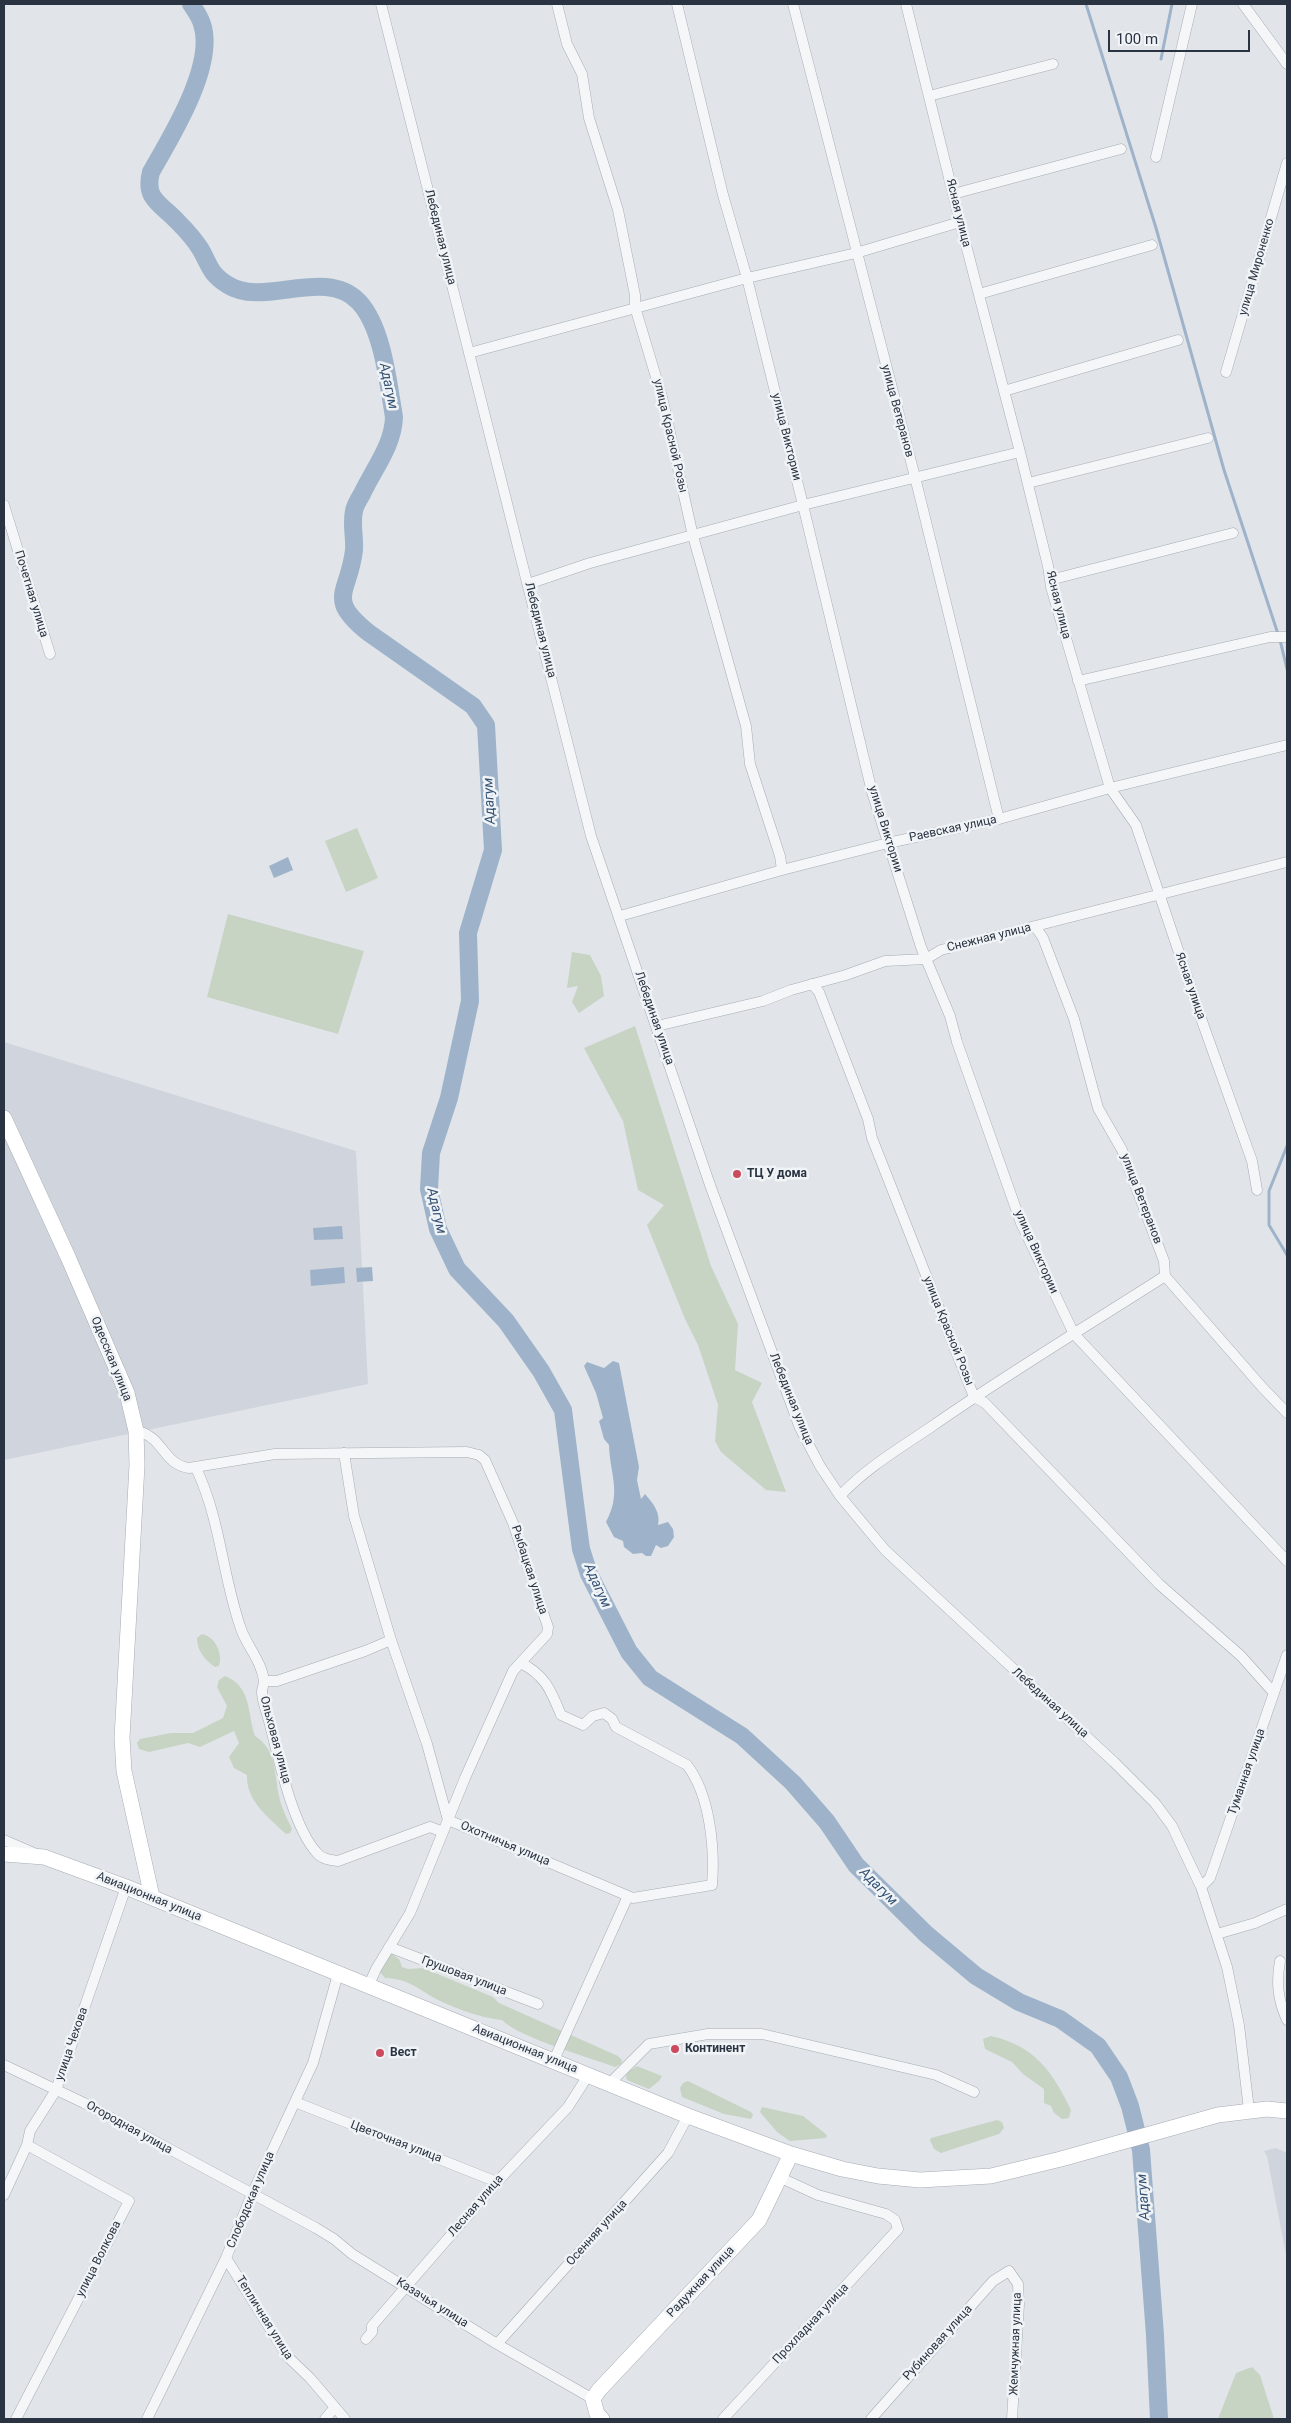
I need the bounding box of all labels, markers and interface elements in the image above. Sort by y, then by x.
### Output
scale bar [1111,20,1254,52]
text: 100 m [1116,30,1158,48]
street label: Ясная улица [943,177,973,249]
street label: Лебединая улица [421,188,459,286]
street label: улица Мироненко [1236,217,1278,317]
water label: Адагум [375,361,401,411]
street label: улица Ветеранов [878,363,916,459]
street label: улица Красной Розы [650,378,690,494]
street label: улица Виктории [768,392,804,482]
street label: Почетная улица [11,549,51,639]
street label: Ясная улица [1043,569,1073,641]
street label: Лебединая улица [521,581,559,679]
water label: Адагум [480,777,500,825]
street label: улица Виктории [865,784,905,874]
street label: Раевская улица [908,813,998,845]
street label: Снежная улица [945,921,1033,955]
street label: Ясная улица [1172,951,1208,1021]
street label: Лебединая улица [631,969,677,1067]
street label: улица Ветеранов [1117,1152,1165,1246]
place label: ТЦ У дома [747,1167,807,1181]
marker: ТЦ У дома [731,1168,743,1180]
water label: Адагум [423,1186,449,1236]
street label: улица Виктории [1011,1208,1061,1296]
street label: улица Красной Розы [920,1274,976,1388]
street label: Одесская улица [87,1315,135,1403]
street label: Лебединая улица [766,1351,816,1447]
street label: Рыбацкая улица [508,1524,550,1616]
water label: Адагум [580,1561,614,1611]
street label: Лебединая улица [1009,1665,1091,1741]
street label: Ольховая улица [256,1695,294,1785]
street label: Туманная улица [1225,1727,1269,1817]
street label: Охотничья улица [458,1819,552,1869]
water label: Адагум [856,1865,900,1909]
street label: Авиационная улица [94,1869,204,1925]
street label: Грушовая улица [419,1953,509,1999]
street label: улица Чехова [53,2005,91,2083]
street label: Авиационная улица [470,2021,580,2077]
place label: Континент [685,2042,745,2056]
marker: Континент [669,2043,681,2055]
place label: Вест [390,2046,417,2060]
marker: Вест [374,2047,386,2059]
street label: Огородная улица [83,2098,175,2158]
street label: Цветочная улица [348,2118,444,2166]
street label: Слободская улица [224,2149,278,2251]
street label: Лесная улица [445,2172,507,2240]
water label: Адагум [1134,2173,1154,2221]
street label: Осенняя улица [564,2197,630,2269]
street label: улица Волкова [74,2218,124,2300]
street label: Радужная улица [664,2243,738,2321]
street label: Тепличная улица [232,2273,296,2363]
street label: Казачья улица [393,2275,471,2331]
street label: Прохладная улица [770,2281,852,2367]
street label: Жемчужная улица [1007,2292,1025,2396]
street label: Рубиновая улица [900,2302,976,2384]

